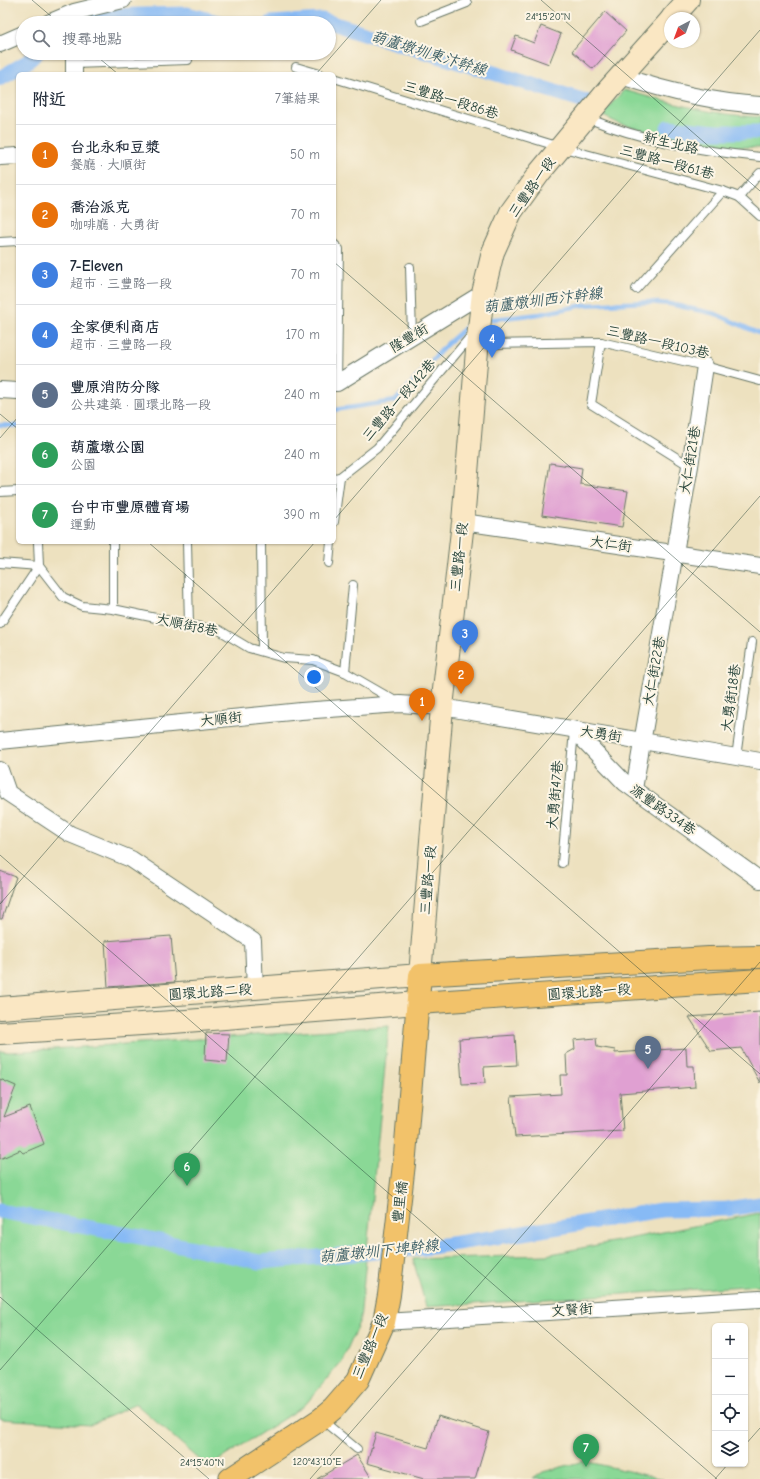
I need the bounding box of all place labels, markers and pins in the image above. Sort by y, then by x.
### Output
pin: 4 [479,325,505,358]
pin: 3 [452,620,478,653]
pin: 2 [448,661,474,694]
pin: 1 [409,688,435,721]
pin: 5 [635,1036,661,1069]
pin: 6 [174,1153,200,1186]
pin: 7 [573,1434,599,1467]

